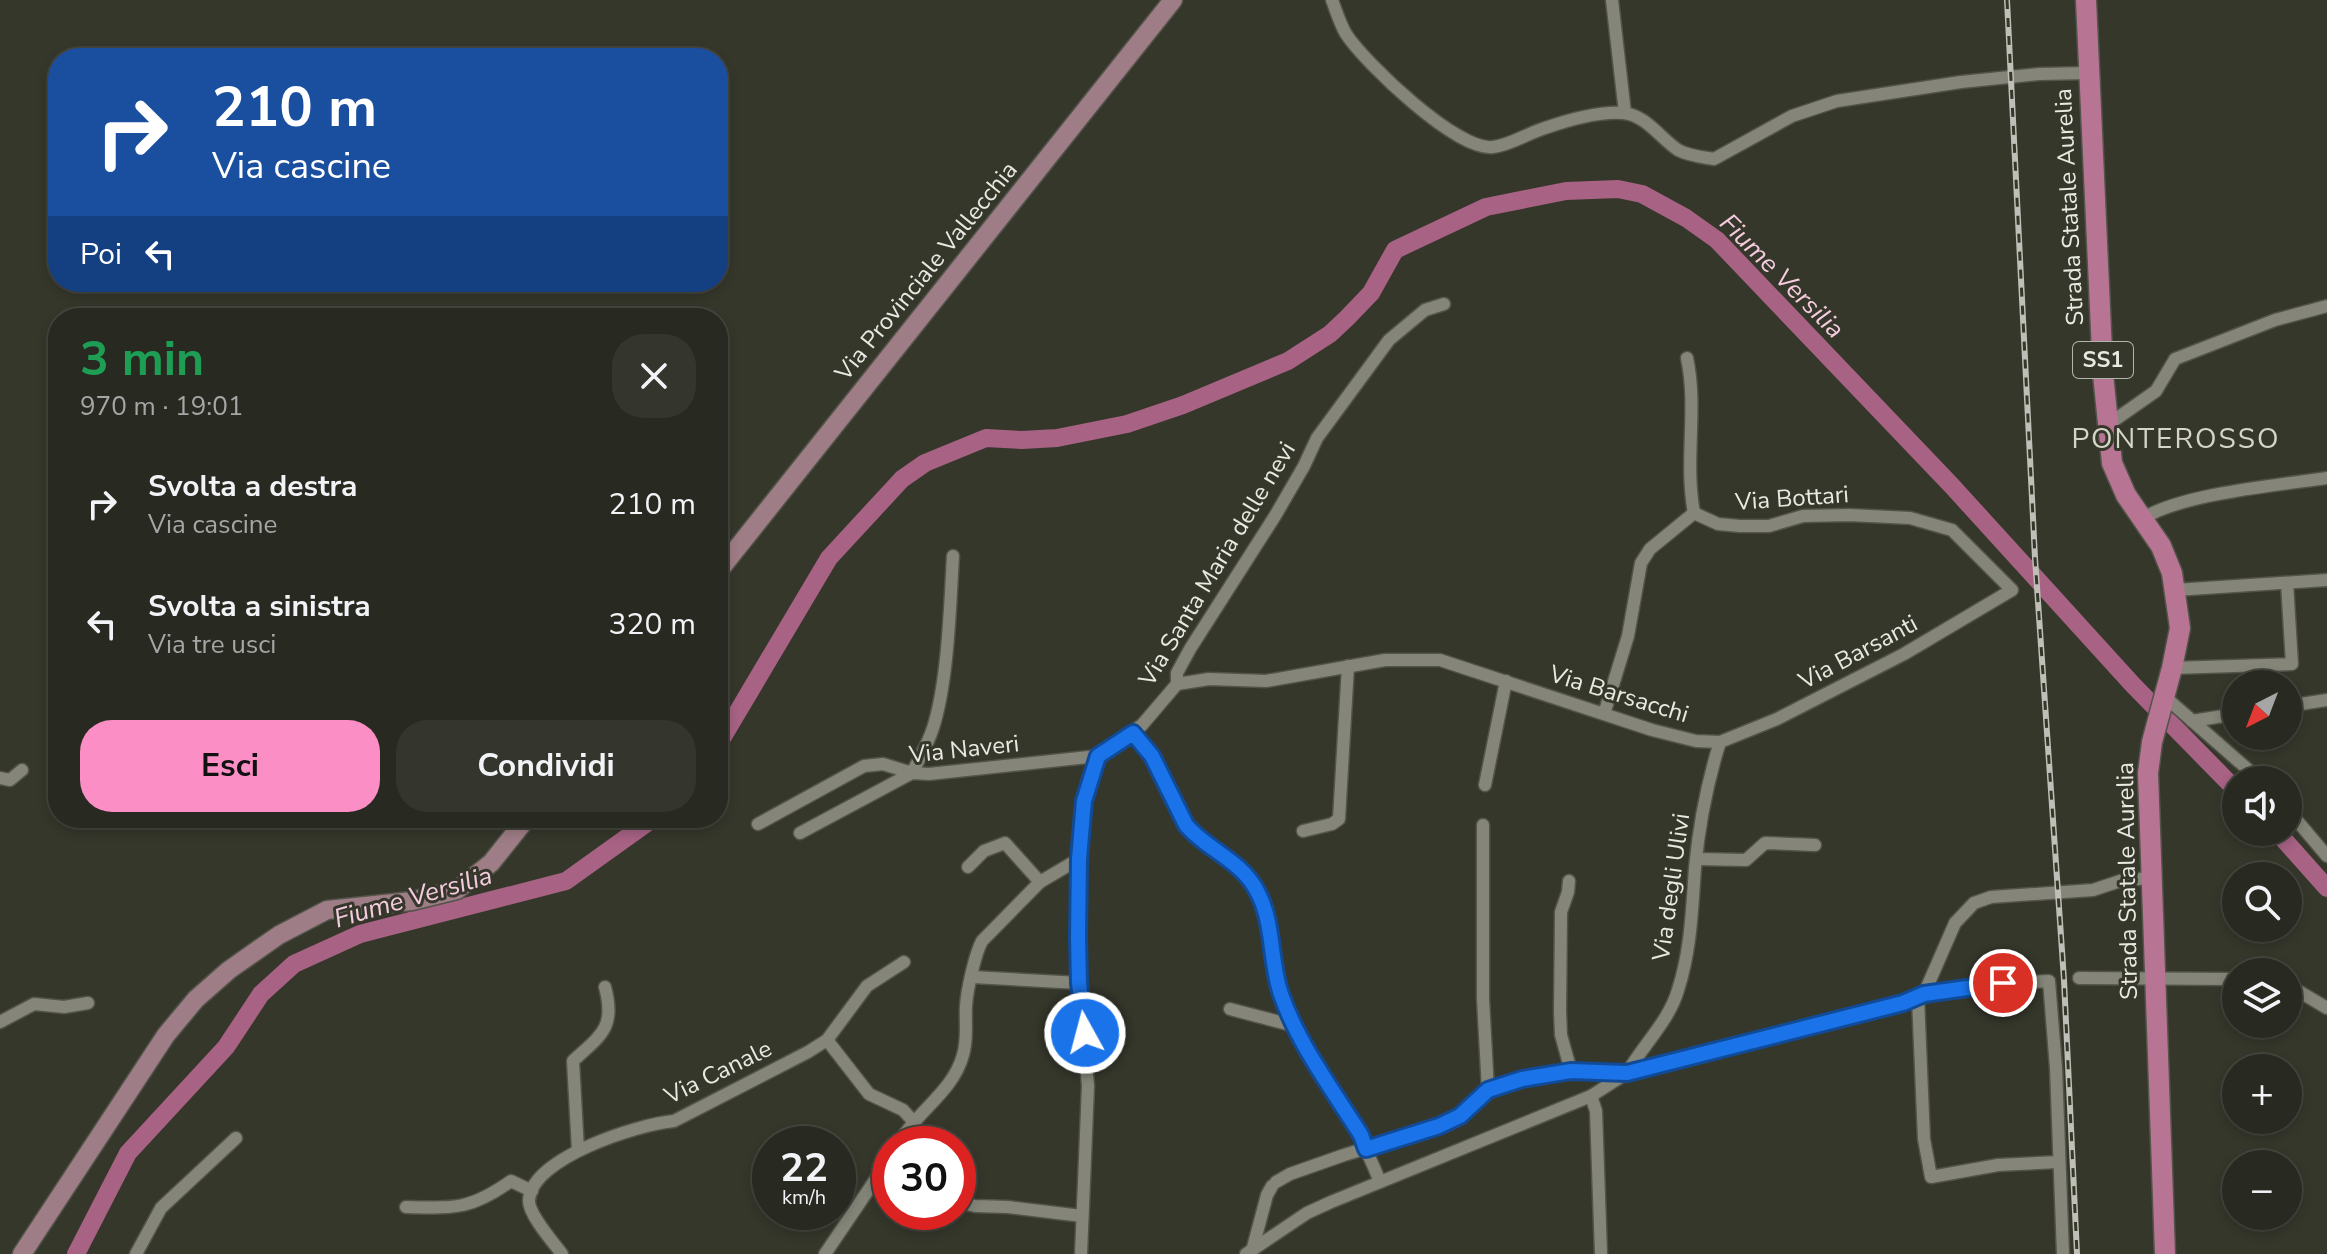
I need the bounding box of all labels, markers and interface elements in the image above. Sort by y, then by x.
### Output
text: 210 m [212,69,377,146]
icon: right [80,80,184,184]
street label: Strada Statale Aurelia [2047,88,2091,326]
text: Via cascine [212,142,391,191]
street label: Via Provinciale Vallecchia [827,155,1024,388]
water label: Fiume Versilia [1712,206,1852,346]
icon: left [138,232,182,276]
text: Poi [80,234,122,275]
text: 3 min [80,326,204,392]
button: close [612,334,696,418]
road number: SS1 [2073,342,2133,378]
text: 970 m · 19:01 [80,389,243,424]
district label: PONTEROSSO [2072,420,2280,458]
street label: Via Santa Maria delle nevi [1131,436,1303,693]
text: Svolta a destra [148,466,358,507]
street label: Via Bottari [1733,478,1850,518]
icon: right [80,482,124,526]
text: 210 m [609,484,696,525]
text: Via cascine [148,507,277,542]
text: Svolta a sinistra [148,586,371,627]
icon: left [80,602,124,646]
text: 320 m [609,604,696,645]
street label: Via Barsanti [1792,607,1923,697]
text: Via tre usci [148,627,276,662]
street label: Via Barsacchi [1545,657,1692,730]
north arrow [2222,670,2302,750]
map controls [2222,670,2302,1230]
button: Esci [80,720,380,812]
button: Condividi [396,720,696,812]
street label: Via Naveri [906,727,1021,771]
street label: Strada Statale Aurelia [2109,762,2145,1000]
button: sound [2222,766,2302,846]
street label: Via degli Ulivi [1645,811,1697,964]
water label: Fiume Versilia [330,858,496,936]
button: search [2222,862,2302,942]
pin [1969,949,2037,1017]
button: layers [2222,958,2302,1038]
icon: arrive [1981,961,2025,1005]
position arrow [1043,991,1127,1075]
street label: Via Canale [658,1032,777,1112]
button: + [2222,1054,2302,1134]
speed limit sign: 30 [872,1126,976,1230]
text: 22 [780,1141,828,1195]
button: − [2222,1150,2302,1230]
text: km/h [782,1184,826,1211]

